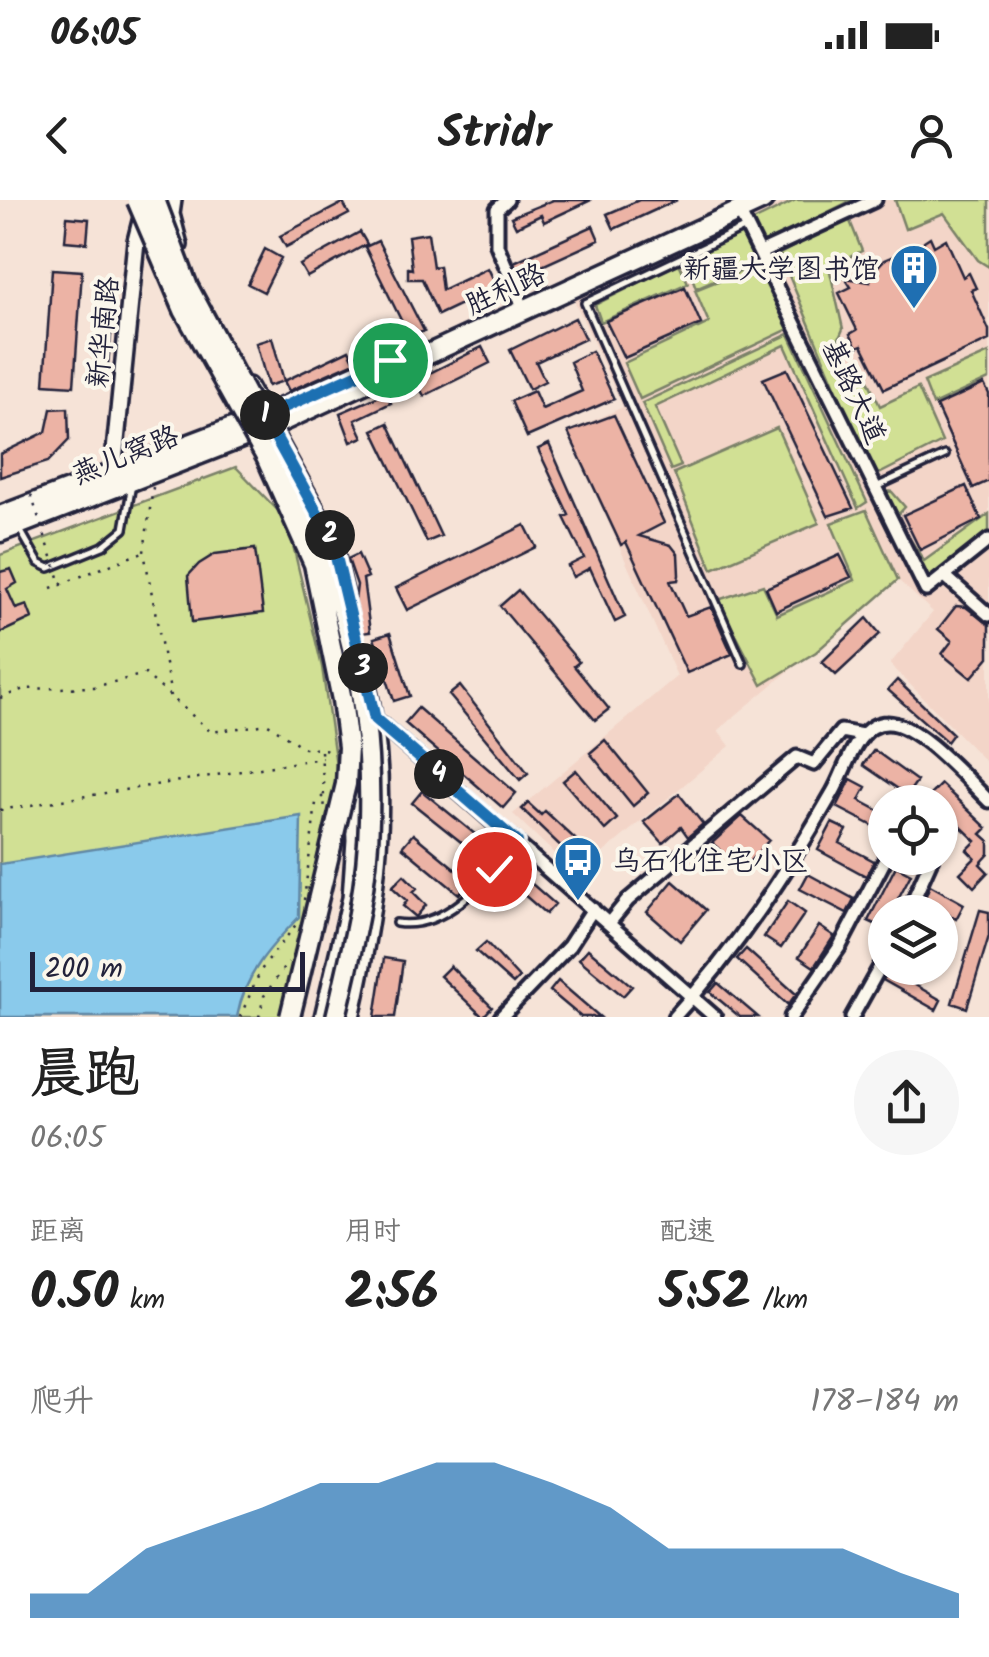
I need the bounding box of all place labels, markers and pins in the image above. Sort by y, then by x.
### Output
building icon: 新疆大学图书馆 [888,242,940,310]
place label: 新疆大学图书馆 [683,248,879,293]
pin [348,318,433,403]
pin: 1 [240,390,290,440]
pin: 2 [305,510,355,560]
pin: 3 [338,643,388,693]
pin: 4 [414,749,464,799]
pin [452,827,537,912]
bus stop icon: 乌石化住宅小区 [552,834,604,902]
place label: 乌石化住宅小区 [613,840,809,885]

